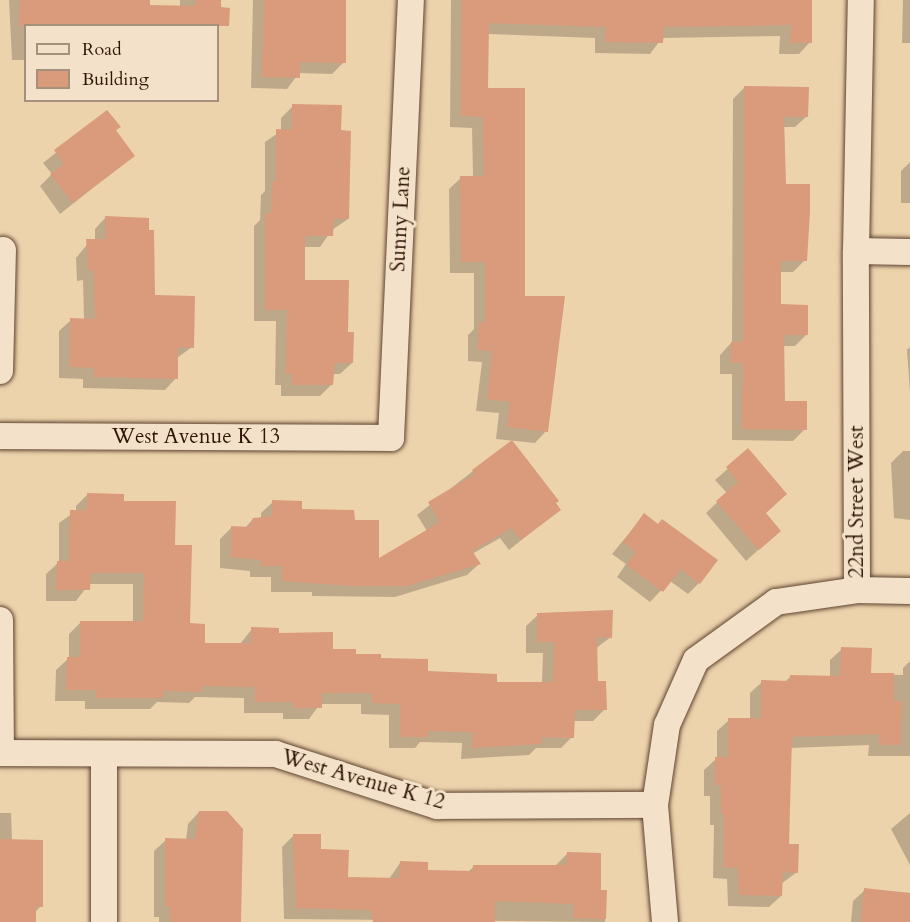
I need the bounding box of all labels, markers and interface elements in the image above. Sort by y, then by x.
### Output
legend [24,24,219,102]
text: Road [82,37,122,62]
text: Building [82,67,149,92]
street label: Sunny Lane [386,165,416,273]
street label: West Avenue K 13 [112,424,280,450]
street label: 22nd Street West [844,426,870,578]
street label: West Avenue K 12 [279,745,447,815]

